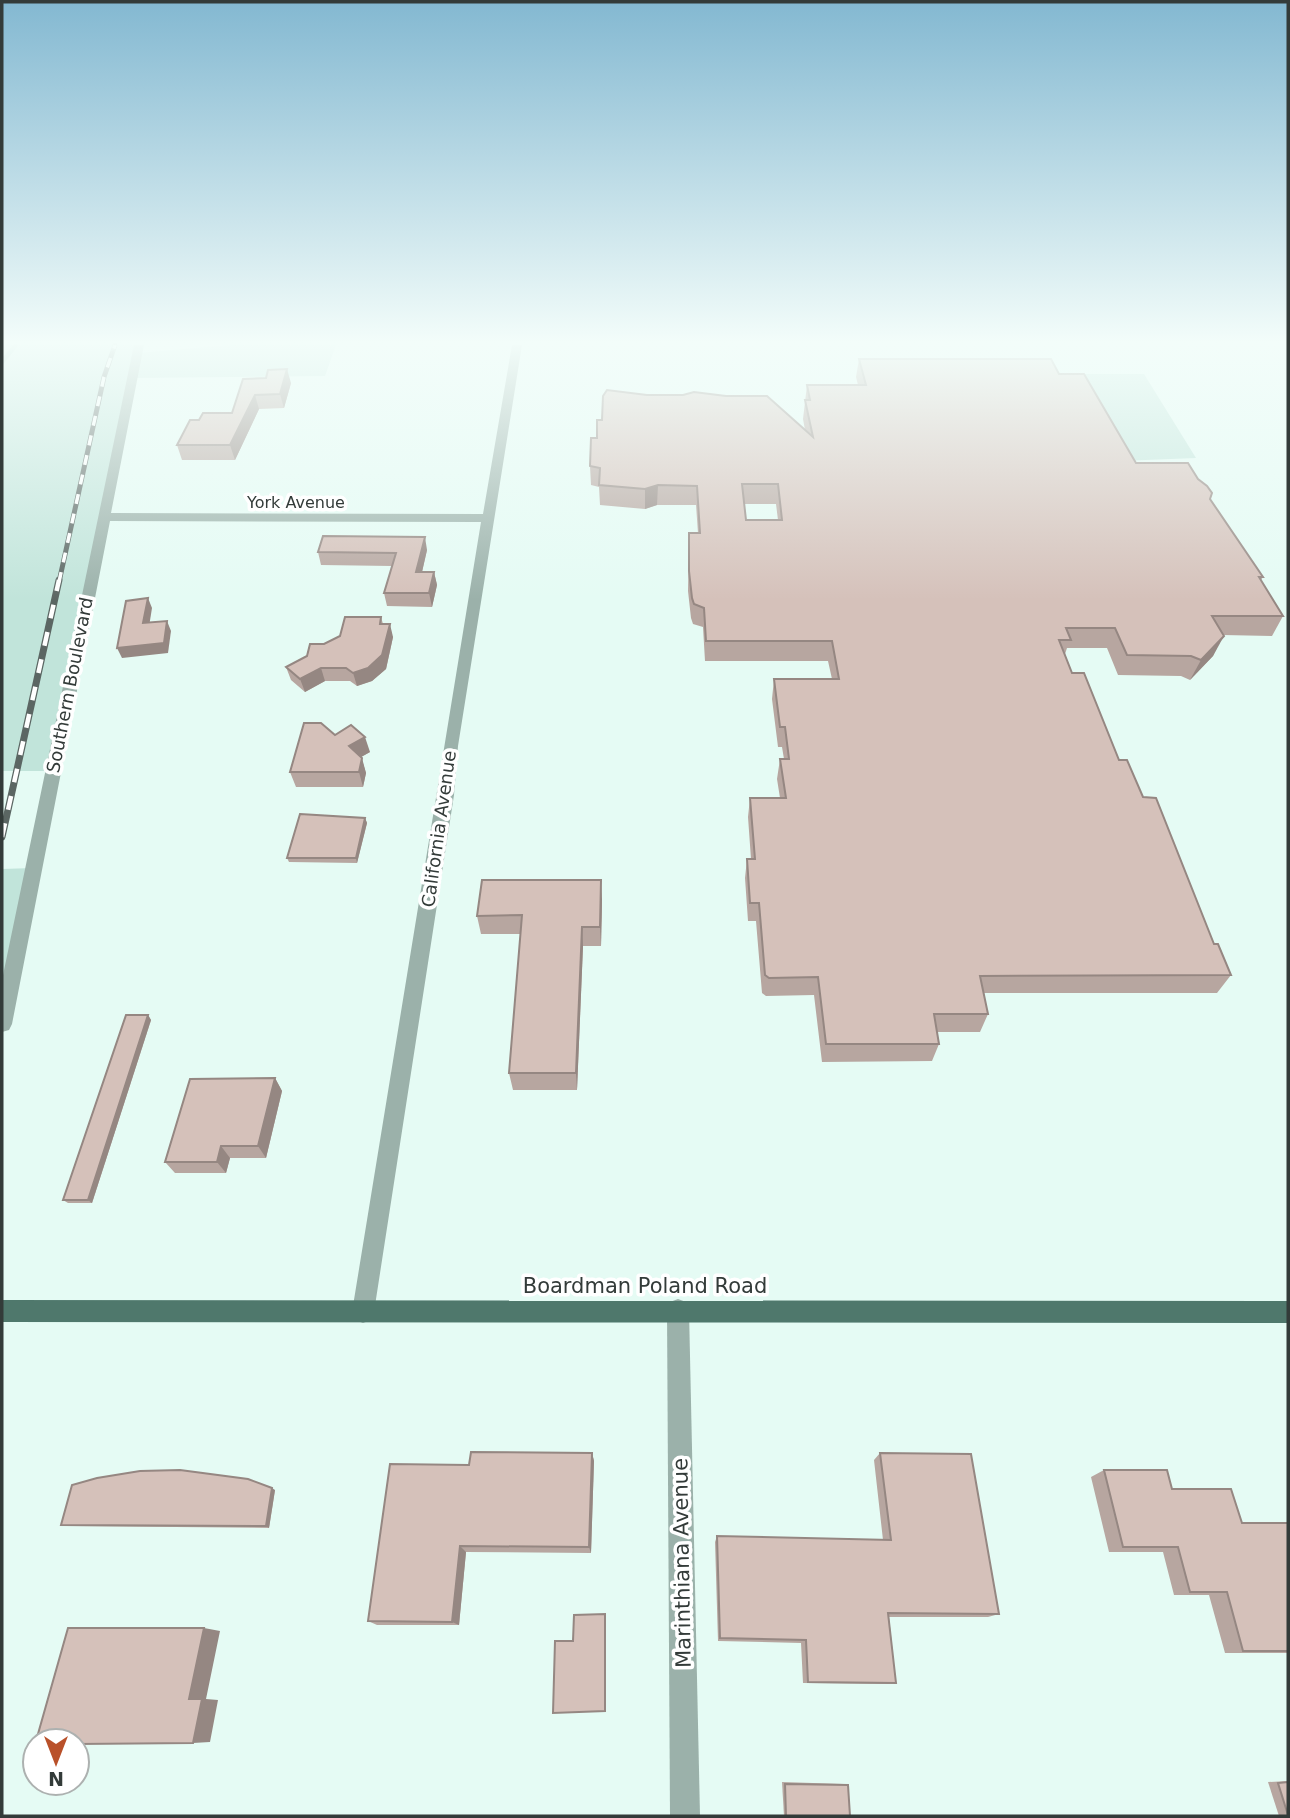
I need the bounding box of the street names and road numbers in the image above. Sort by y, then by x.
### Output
street label: York Avenue [246,493,345,512]
street label: Southern Boulevard [42,595,97,775]
street label: California Avenue [417,749,460,909]
street label: Boardman Poland Road [523,1274,767,1298]
street label: Marinthiana Avenue [668,1458,696,1668]

